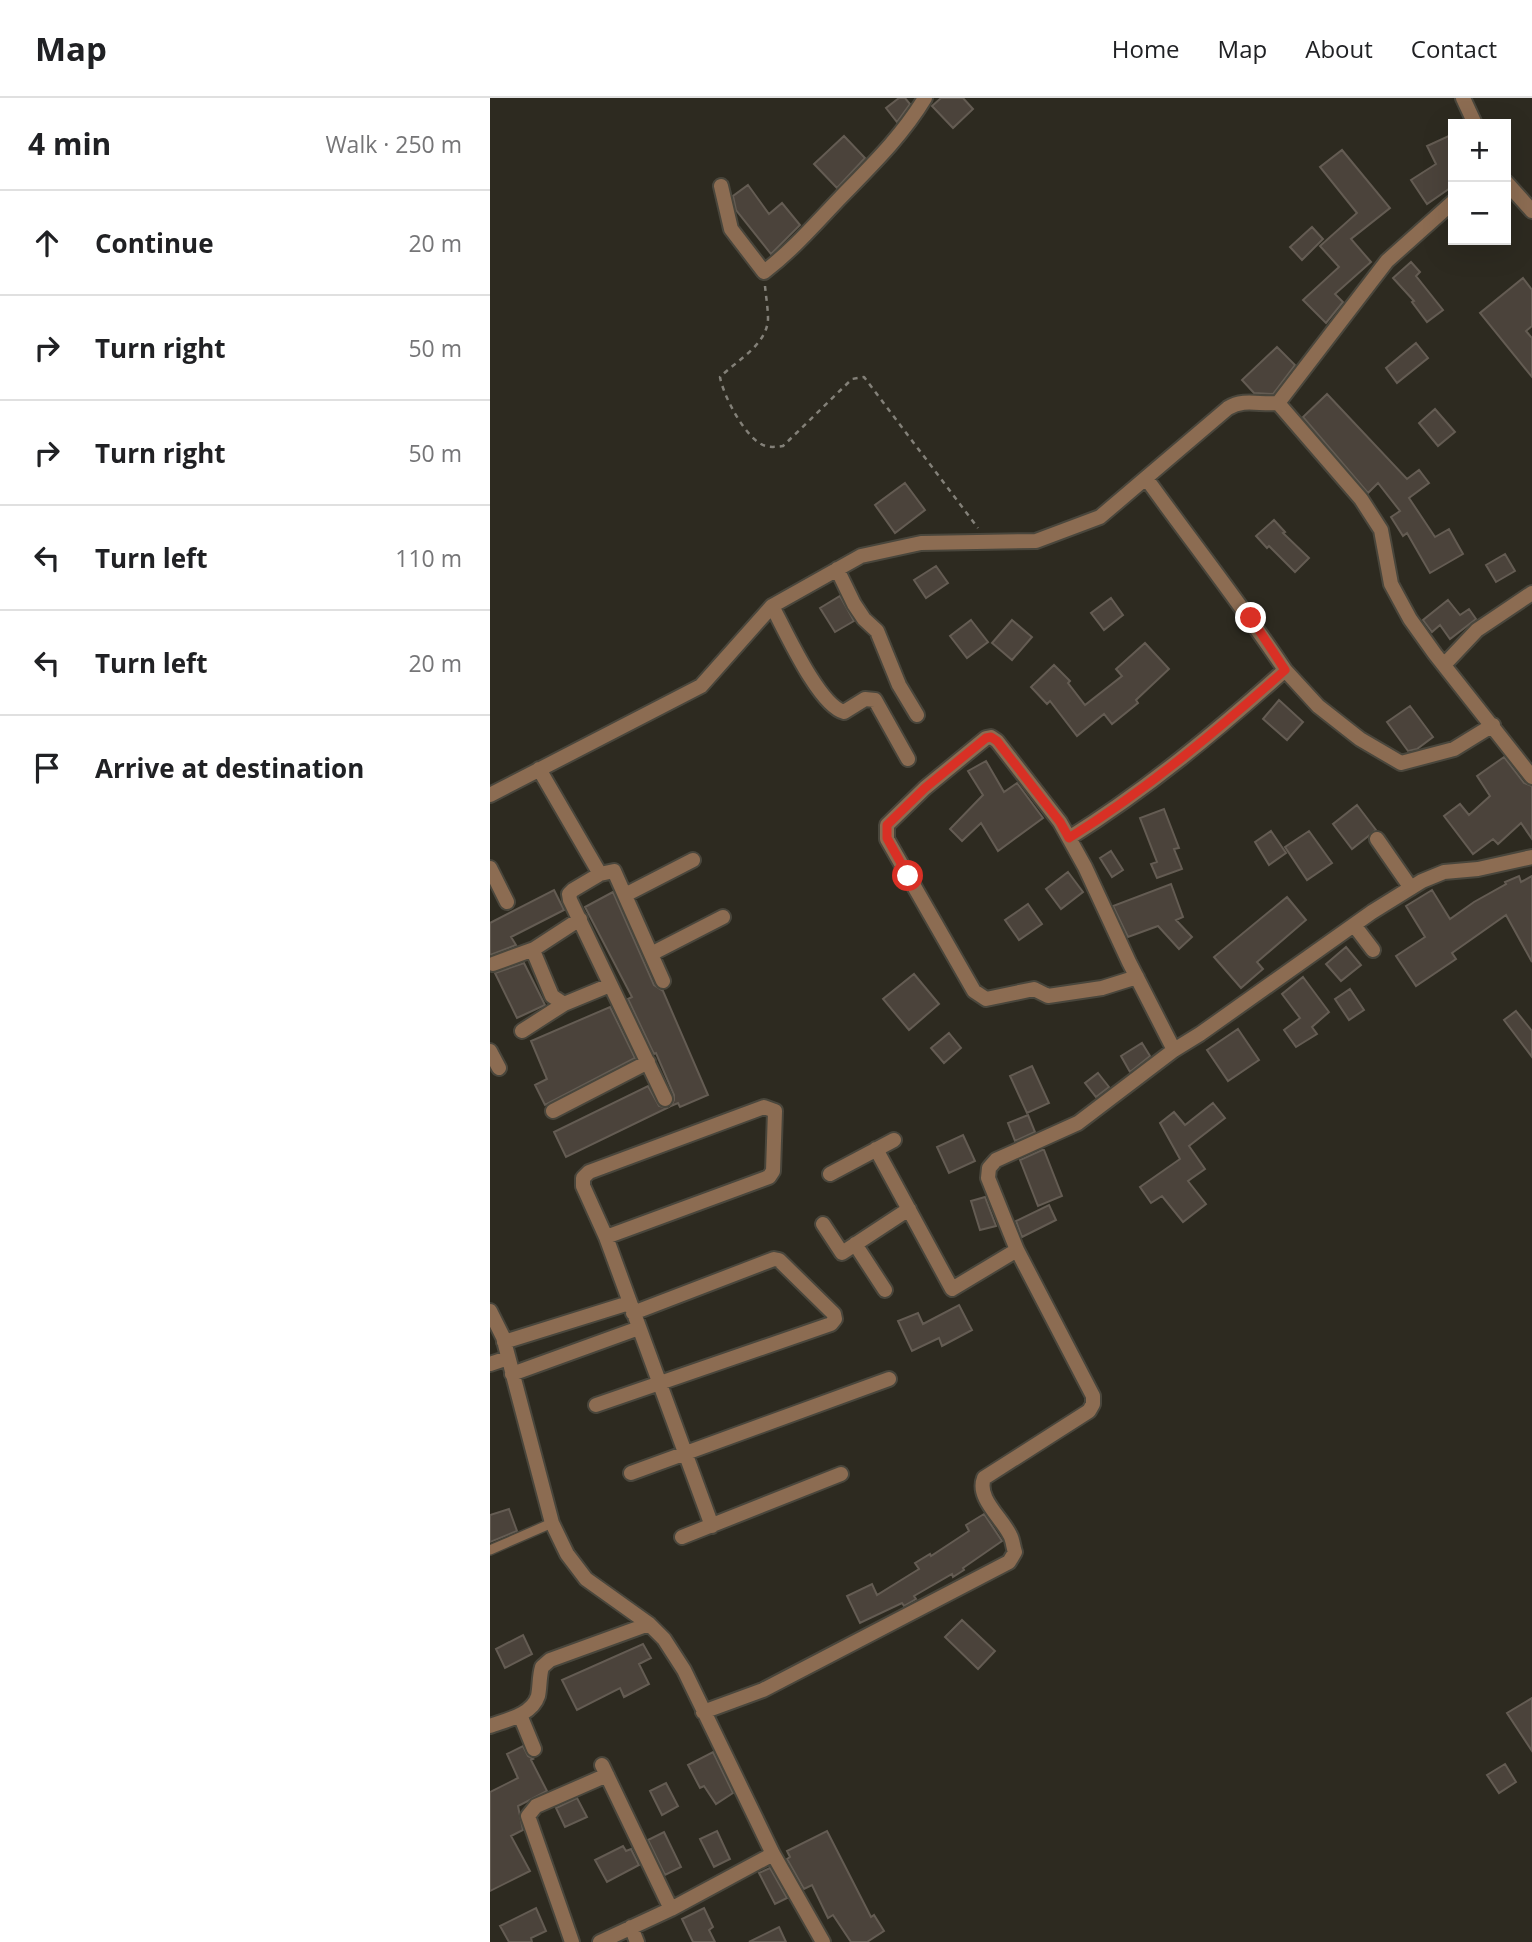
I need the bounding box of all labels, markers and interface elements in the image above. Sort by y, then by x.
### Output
text: Map [35,26,107,71]
text: Home [1112,32,1180,65]
text: Map [1218,32,1267,65]
text: About [1305,32,1373,65]
text: Contact [1411,32,1497,65]
map controls [1448,119,1511,245]
button: + [1448,119,1511,182]
text: 4 min [28,123,111,164]
text: Walk · 250 m [325,128,462,160]
button: − [1448,182,1511,245]
icon: ahead [28,224,66,262]
text: Continue [95,225,214,261]
text: 20 m [408,227,462,259]
icon: right [28,329,66,367]
text: Turn right [95,330,226,366]
text: 50 m [408,332,462,364]
icon: right [28,434,66,472]
text: Turn right [95,435,226,471]
text: 50 m [408,437,462,469]
icon: left [28,539,66,577]
text: Turn left [95,540,207,576]
text: 110 m [395,542,462,574]
route end [1235,602,1266,633]
icon: left [28,644,66,682]
text: Turn left [95,645,207,681]
text: 20 m [408,647,462,679]
icon: arrive [28,749,66,787]
text: Arrive at destination [95,750,364,786]
route start [892,860,923,891]

